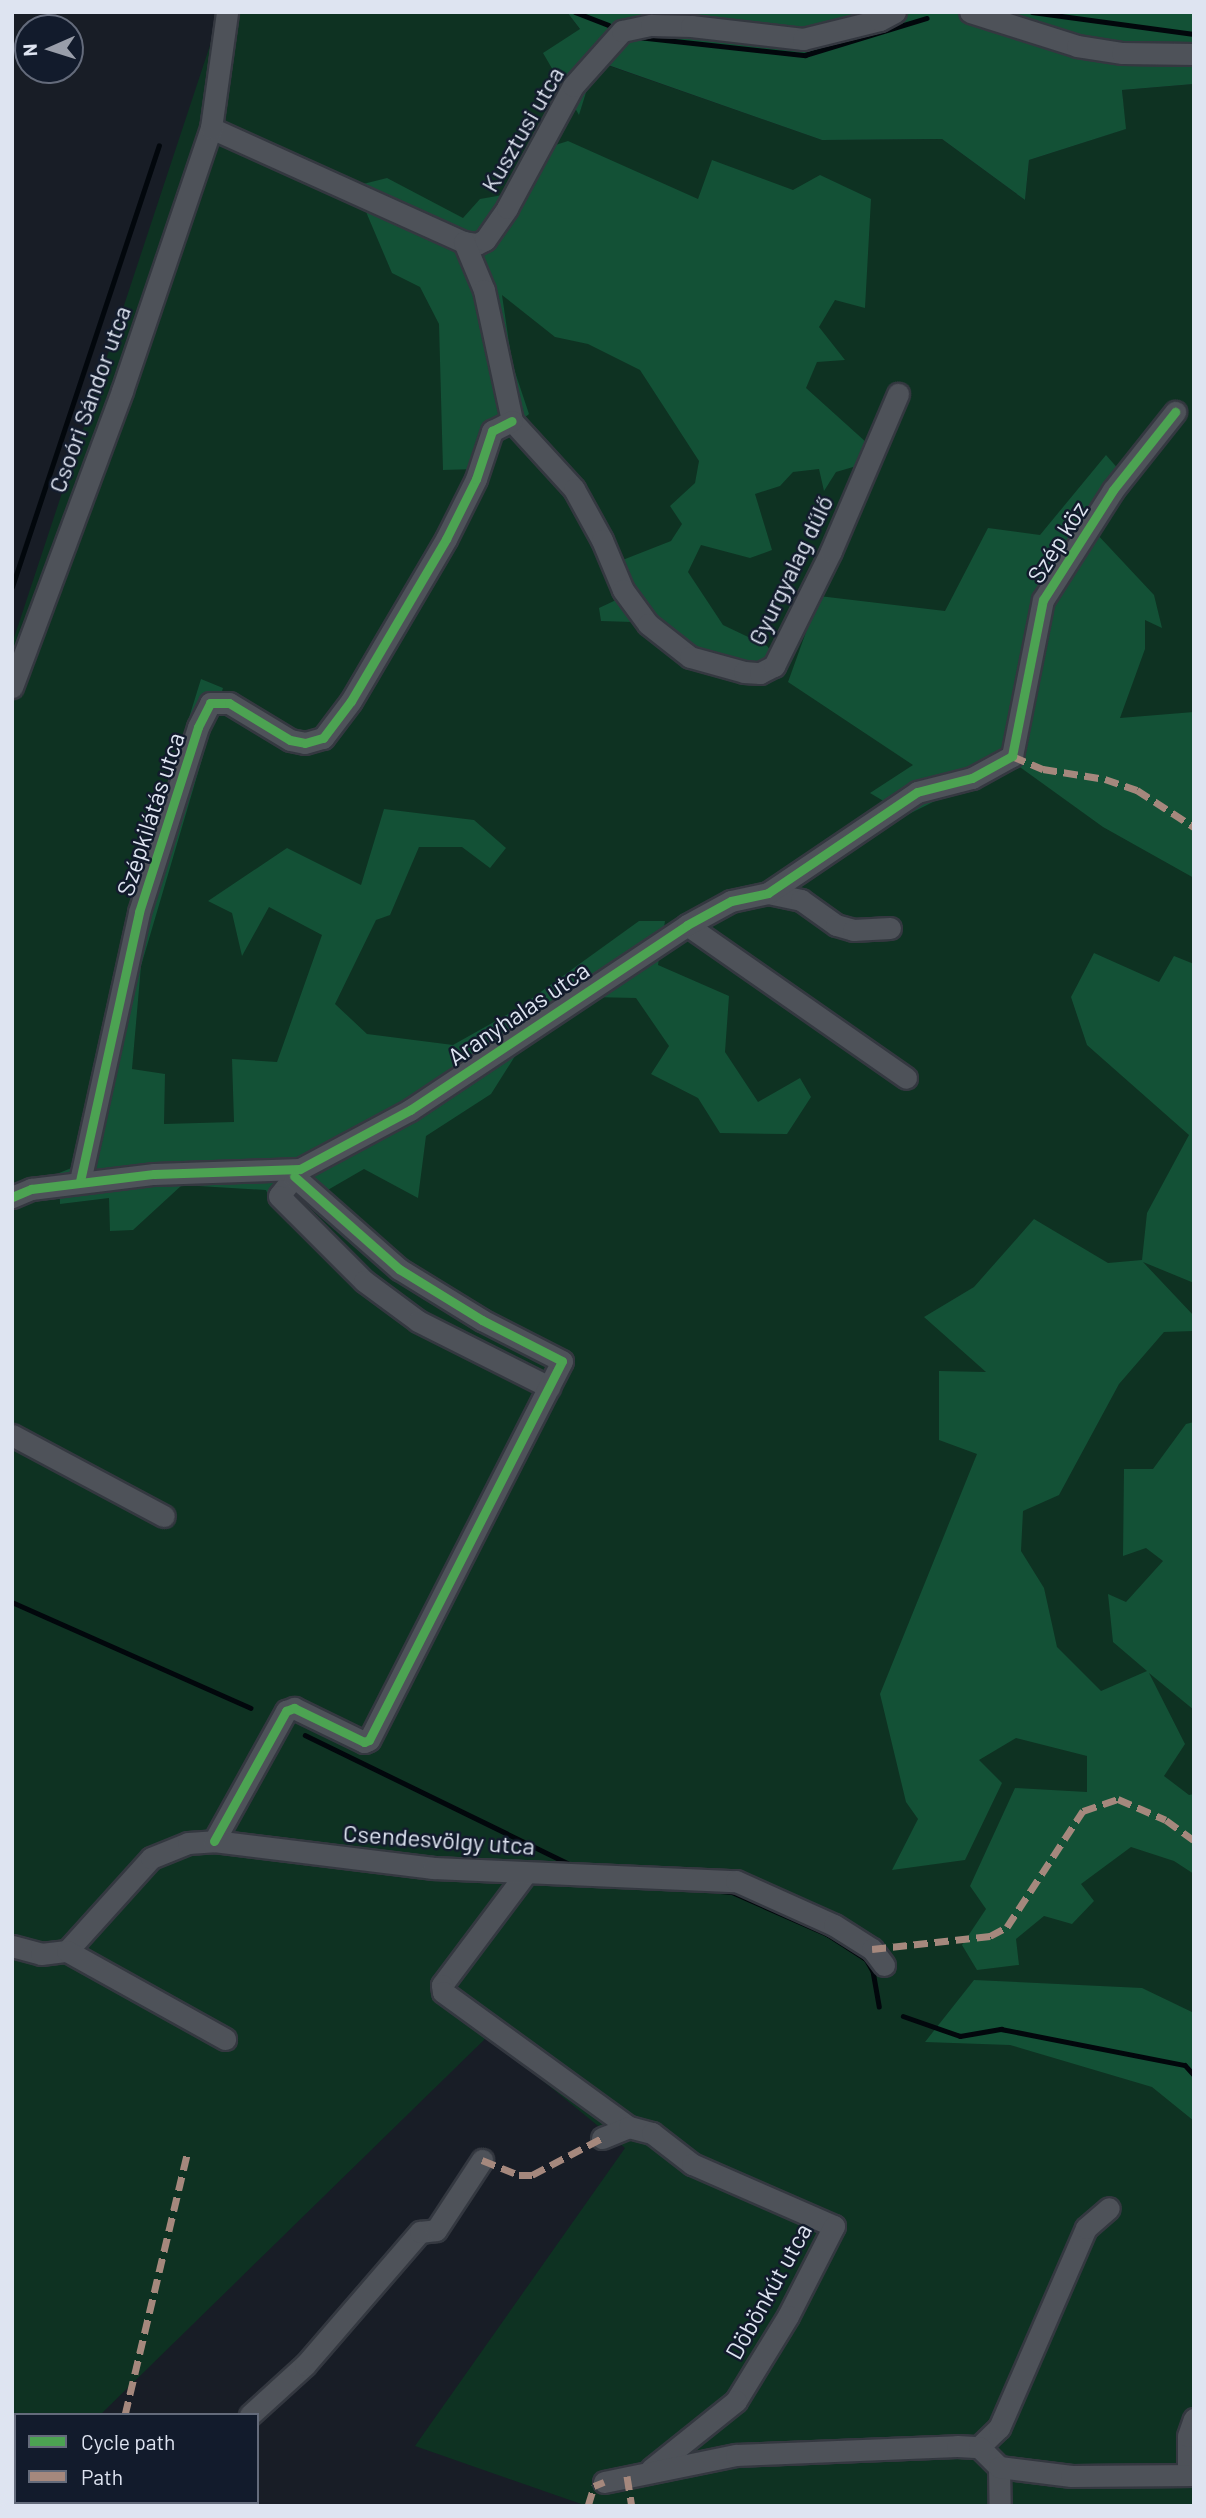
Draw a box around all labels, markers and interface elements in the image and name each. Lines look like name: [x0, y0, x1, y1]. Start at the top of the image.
north arrow: [14, 14, 84, 84]
text: N: [18, 43, 41, 57]
street label: Kusztusi utca: [475, 61, 569, 197]
street label: Csoóri Sándor utca: [42, 302, 136, 496]
street label: Gyurgyalag dűlő: [741, 491, 839, 649]
street label: Szép köz: [1021, 496, 1093, 588]
street label: Szépkilátás utca: [110, 729, 190, 899]
street label: Aranyhalas utca: [442, 955, 594, 1071]
street label: Csendesvölgy utca: [342, 1818, 536, 1860]
street label: Döbönkút utca: [719, 2218, 817, 2364]
legend: [14, 2413, 259, 2504]
text: Cycle path: [81, 2429, 175, 2454]
text: Path: [81, 2464, 123, 2489]

